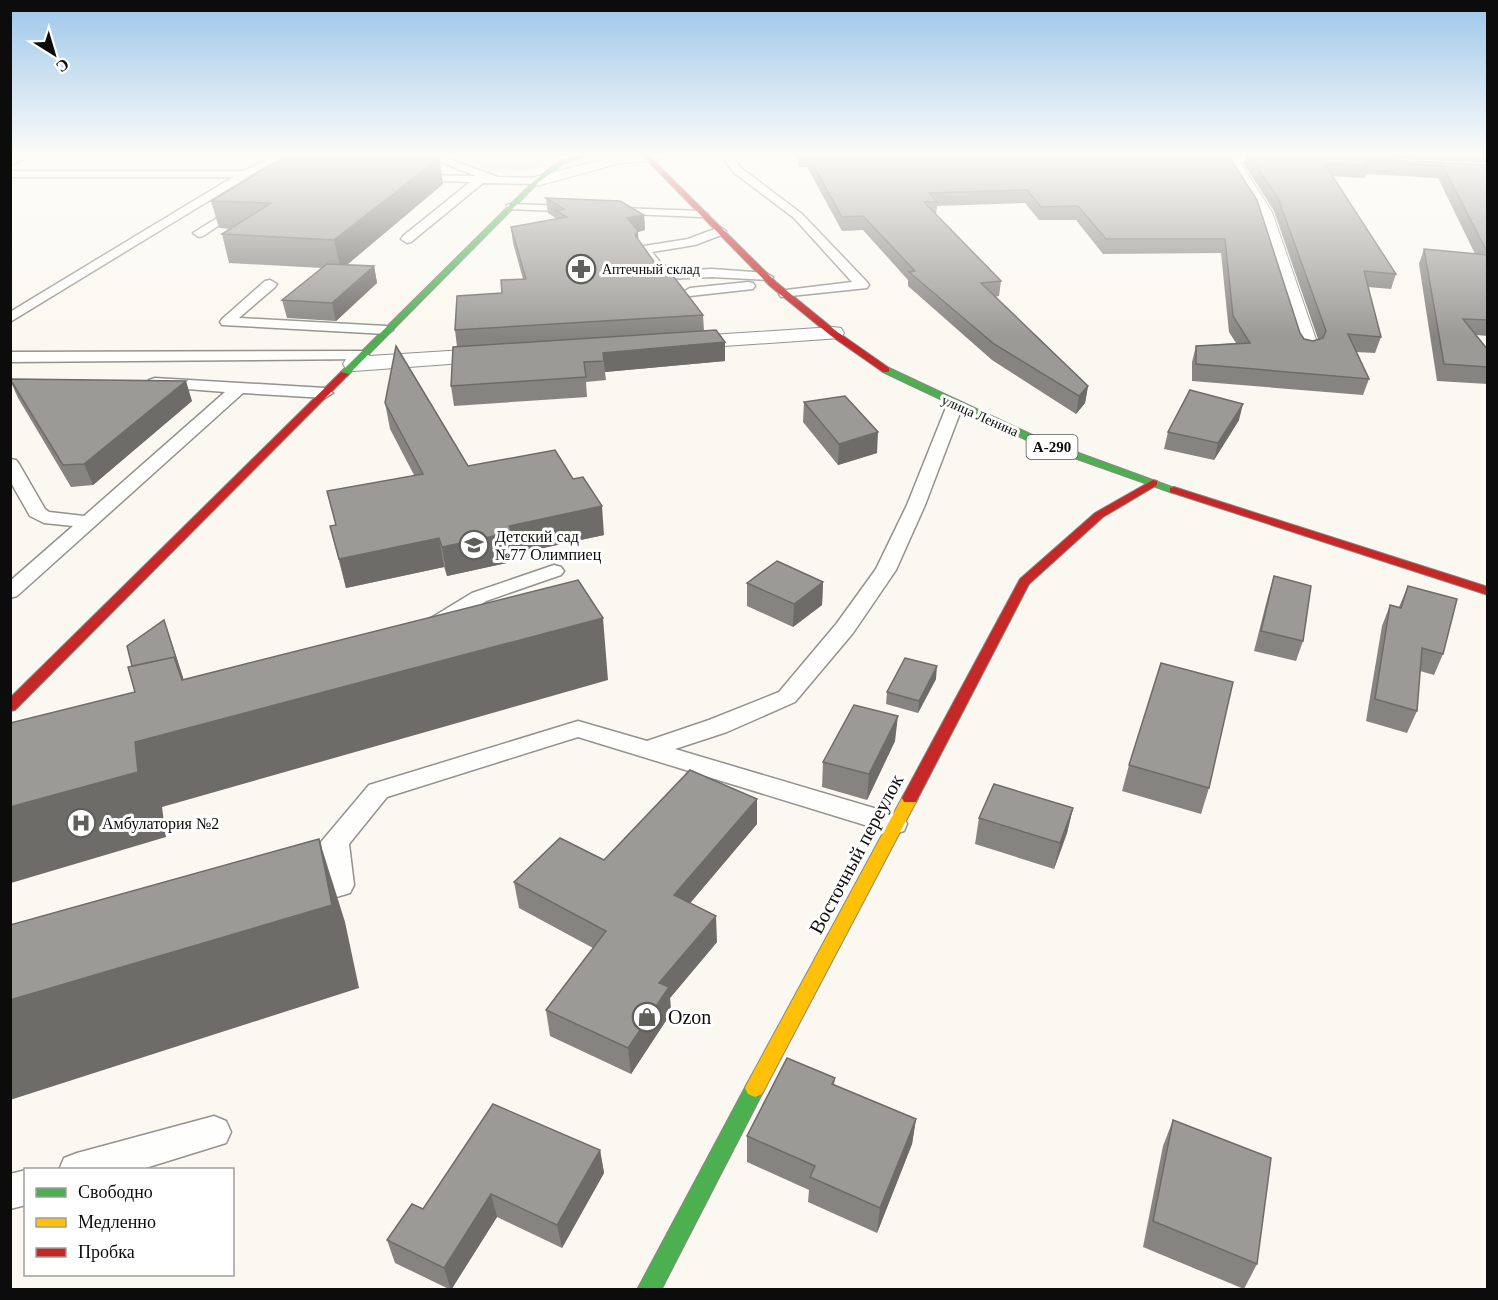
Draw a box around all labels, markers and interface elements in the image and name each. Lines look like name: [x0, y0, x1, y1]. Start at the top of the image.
north arrow: [24, 24, 84, 84]
text: С: [53, 55, 72, 76]
pharmacy icon: Аптечный склад: [565, 253, 597, 285]
place label: Аптечный склад: [602, 262, 700, 277]
street label: улица Ленина: [939, 392, 1021, 440]
road number: А-290: [1026, 435, 1078, 459]
place label: Детский сад №77 Олимпиец: [495, 528, 602, 564]
school or university icon: Детский сад №77 Олимпиец: [458, 529, 490, 561]
street label: Восточный переулок: [805, 770, 908, 938]
hospital icon: Амбулатория №2: [65, 807, 97, 839]
place label: Амбулатория №2: [102, 815, 219, 833]
shop icon: Ozon: [631, 1001, 663, 1033]
place label: Ozon: [668, 1006, 711, 1028]
legend: [24, 1168, 234, 1276]
text: Свободно: [78, 1182, 153, 1202]
text: Медленно: [78, 1212, 156, 1232]
text: Пробка: [78, 1242, 135, 1262]

